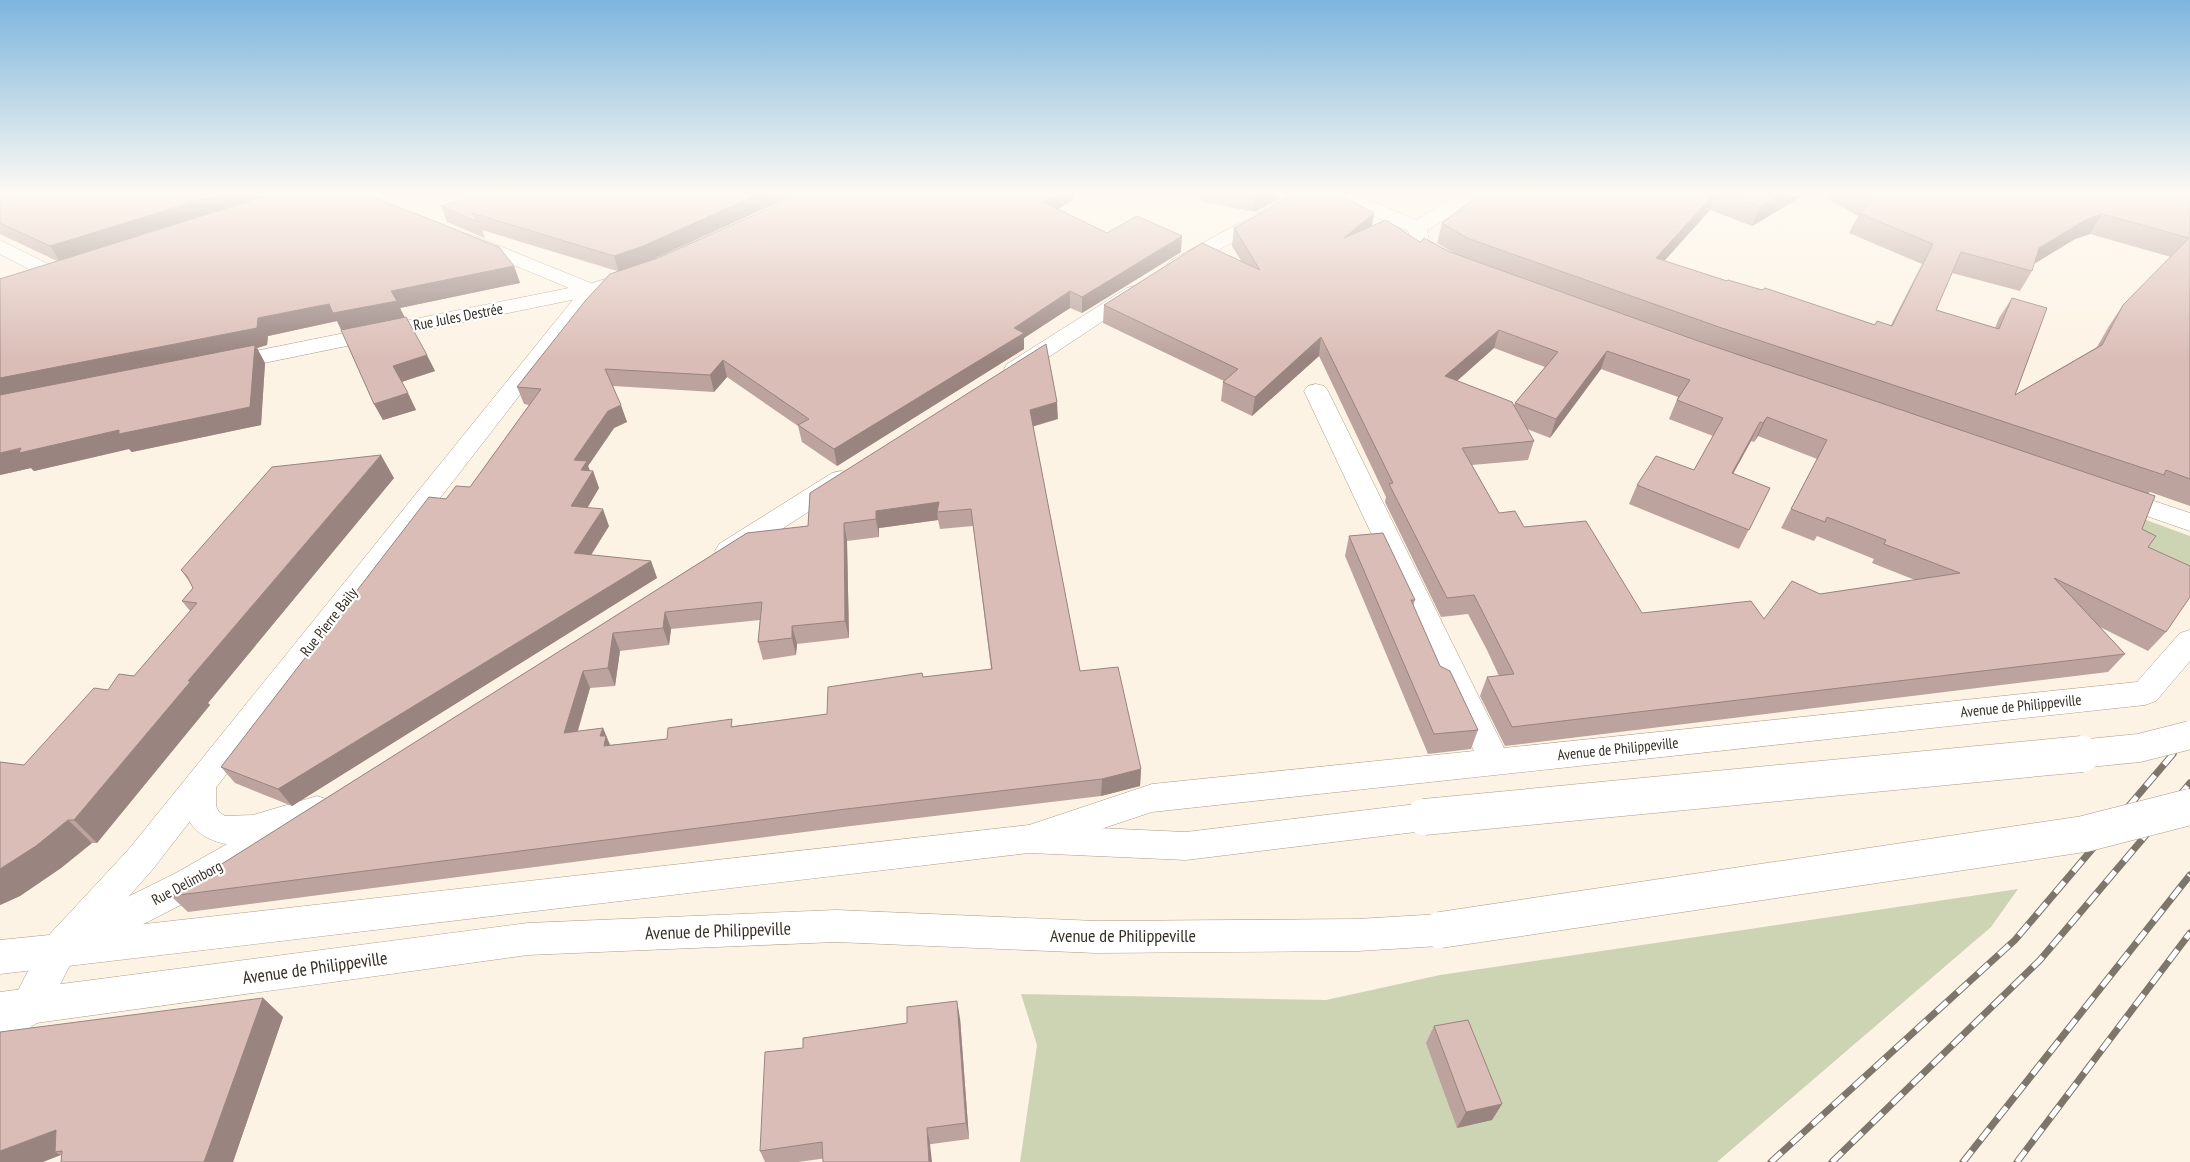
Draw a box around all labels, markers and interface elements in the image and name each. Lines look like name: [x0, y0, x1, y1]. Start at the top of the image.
street label: Rue Jules Destrée: [412, 299, 504, 334]
street label: Rue Pierre Baily: [296, 583, 362, 660]
street label: Avenue de Philippeville: [1959, 690, 2082, 721]
street label: Avenue de Philippeville: [1556, 733, 1679, 764]
street label: Rue Delimborg: [148, 856, 225, 909]
street label: Avenue de Philippeville: [645, 916, 791, 945]
street label: Avenue de Philippeville: [1050, 924, 1196, 947]
street label: Avenue de Philippeville: [241, 946, 389, 989]

